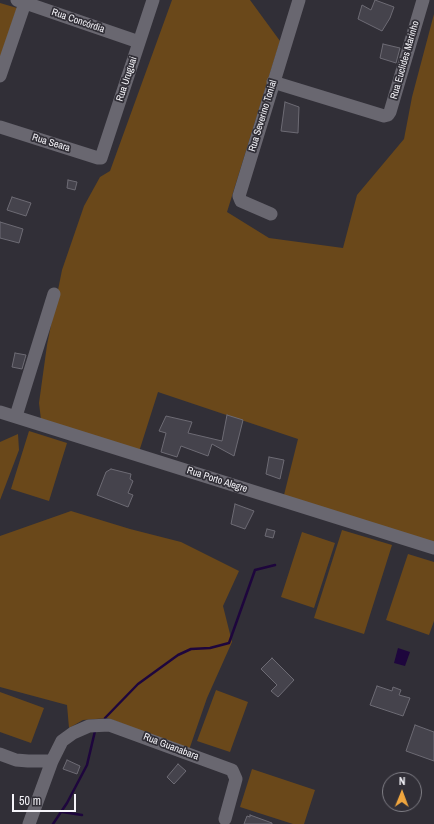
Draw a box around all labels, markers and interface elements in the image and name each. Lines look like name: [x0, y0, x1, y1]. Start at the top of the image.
street label: Rua Concórdia: [50, 6, 106, 36]
street label: Rua Euclides Marinho: [388, 19, 422, 101]
street label: Rua Uruguai: [114, 55, 140, 103]
street label: Rua Severino Tonial: [246, 79, 280, 153]
street label: Rua Seara: [31, 132, 71, 154]
street label: Rua Porto Alegre: [185, 465, 249, 495]
street label: Rua Guanabara: [142, 731, 200, 763]
north arrow: [382, 772, 422, 812]
text: N: [399, 774, 406, 788]
scale bar: [14, 786, 78, 812]
text: 50 m: [19, 793, 41, 809]

